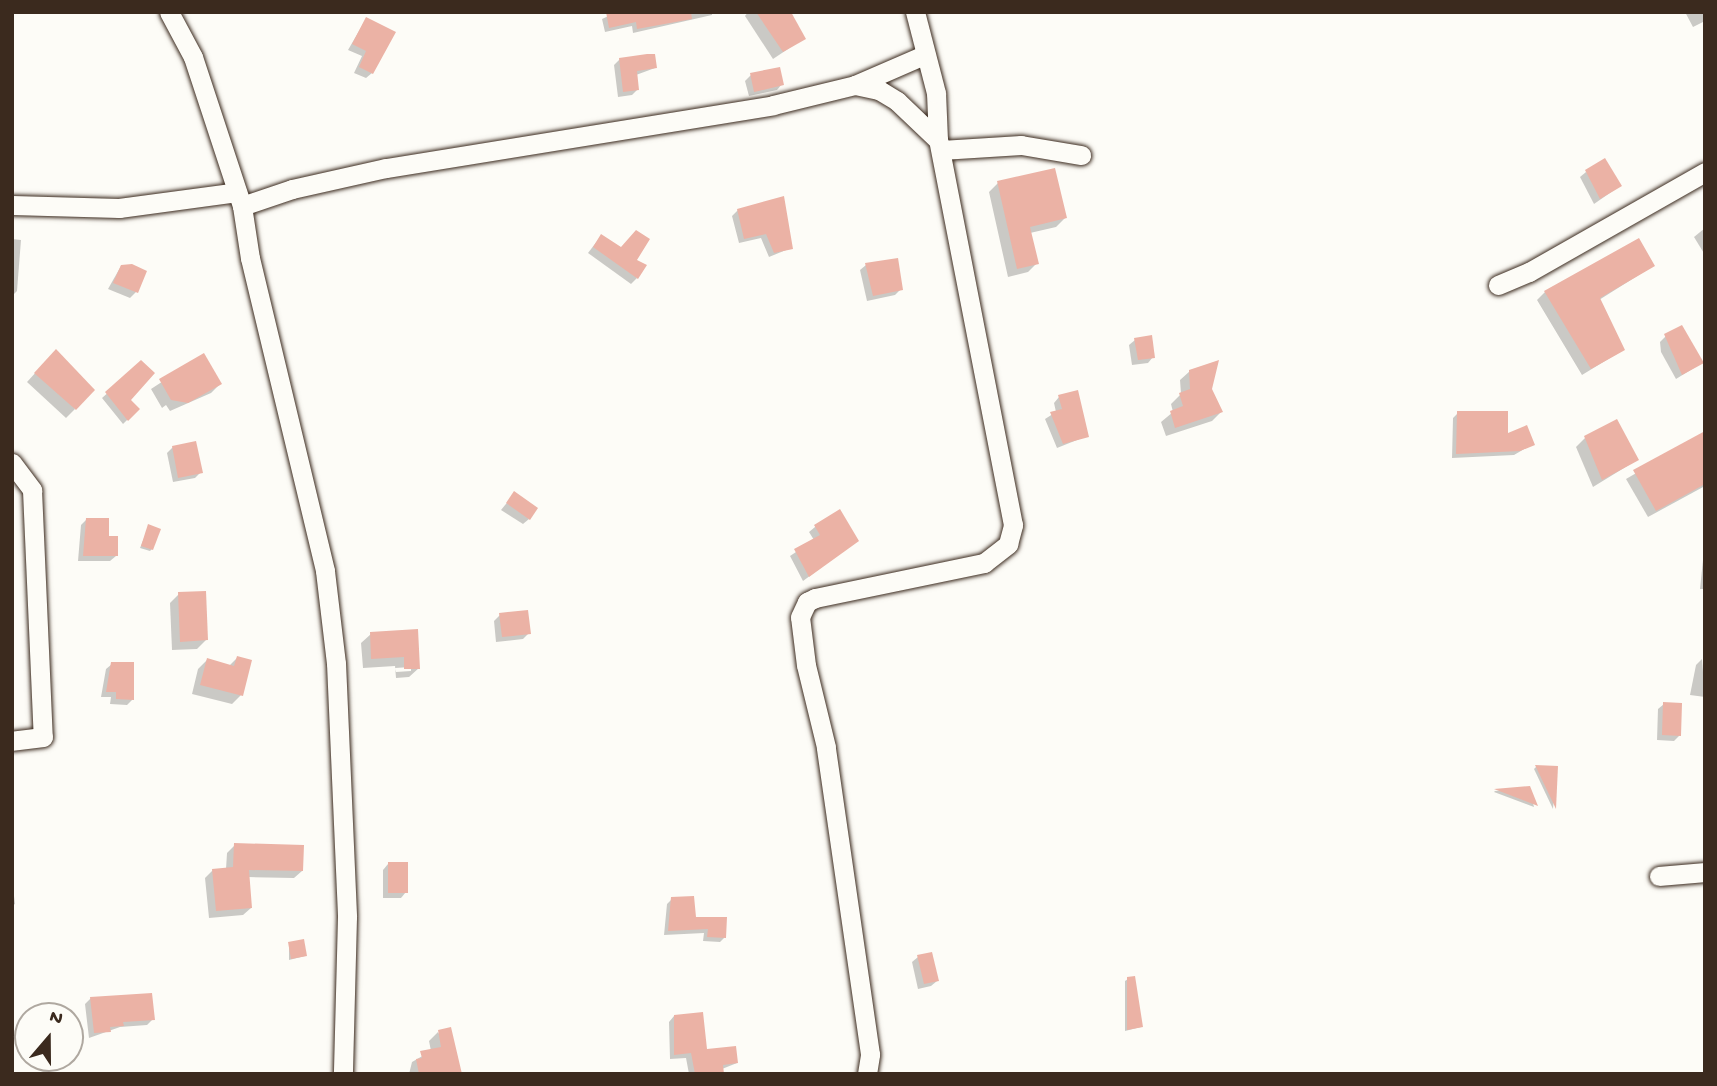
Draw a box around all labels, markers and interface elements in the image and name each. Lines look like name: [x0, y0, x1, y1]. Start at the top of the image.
north arrow: [14, 1002, 84, 1072]
text: N: [46, 1006, 65, 1032]

